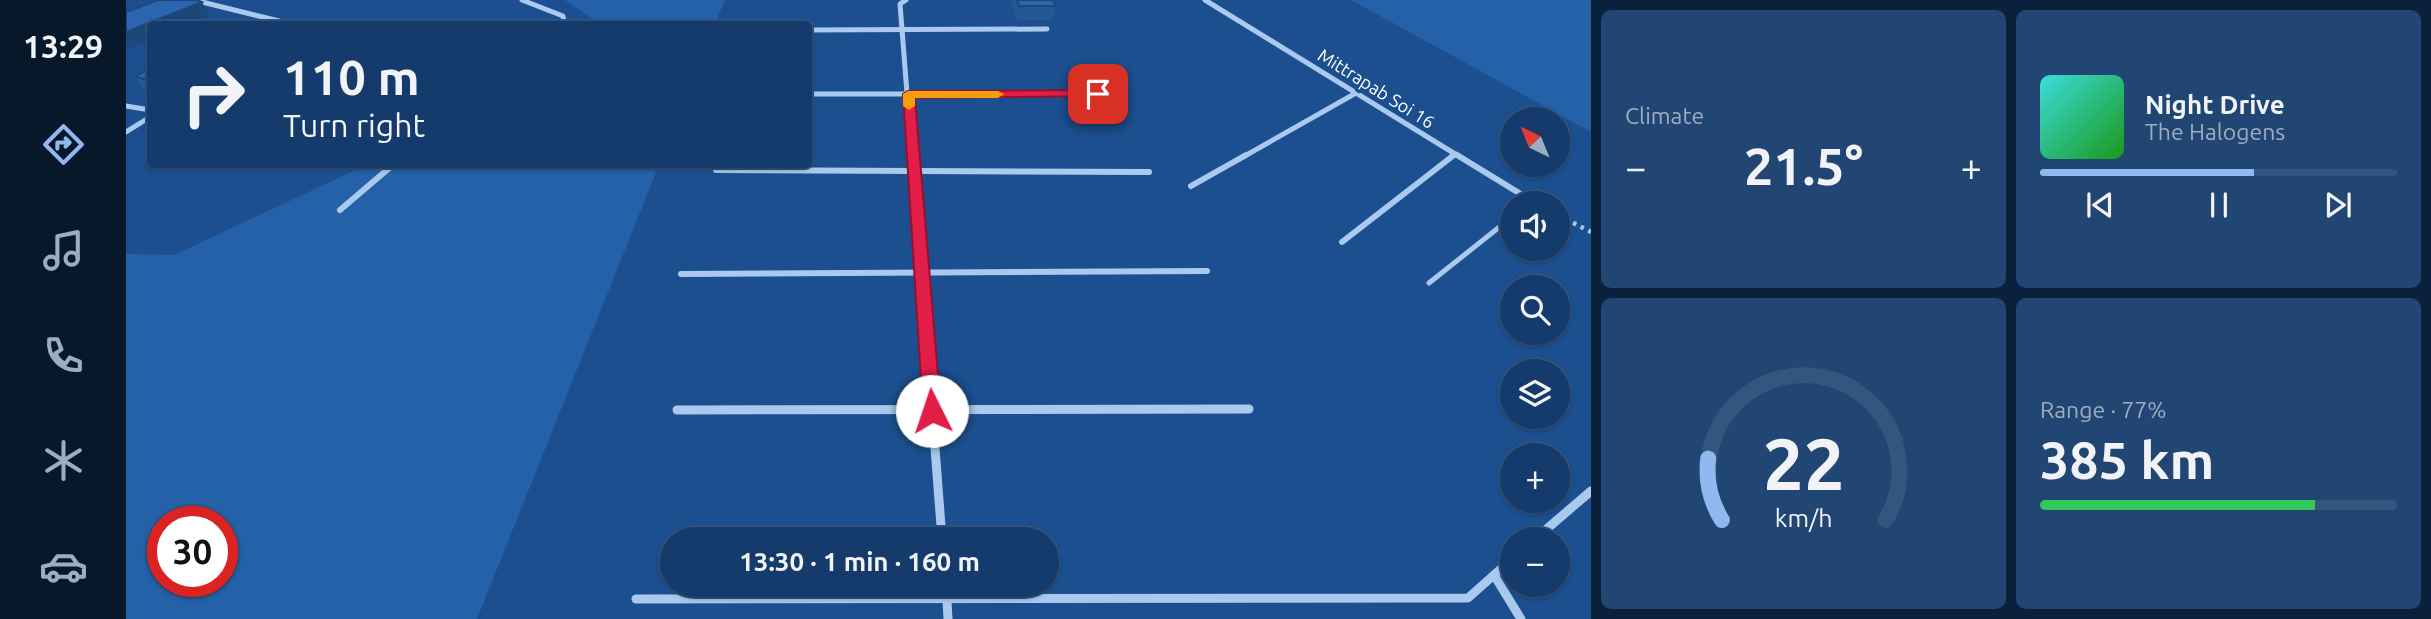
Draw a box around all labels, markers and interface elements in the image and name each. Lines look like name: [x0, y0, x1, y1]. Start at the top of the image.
text: 13:29: [23, 28, 103, 64]
street label: Mittrapab Soi 16: [1315, 44, 1438, 132]
icon: right: [168, 49, 259, 140]
text: 110 m: [283, 49, 420, 104]
pin: [1068, 64, 1128, 124]
icon: arrive: [1079, 75, 1117, 113]
text: Night Drive: [2145, 90, 2285, 119]
text: Climate: [1625, 103, 1704, 128]
text: Turn right: [283, 107, 425, 143]
north arrow: [1500, 107, 1570, 177]
map controls: [1500, 107, 1570, 597]
text: The Halogens: [2145, 119, 2285, 144]
icon: directions: [39, 120, 88, 169]
text: 21.5°: [1744, 137, 1863, 195]
text: −: [1625, 146, 1646, 188]
text: +: [1961, 146, 1982, 188]
icon: previous: [2081, 186, 2119, 224]
icon: pause: [2200, 186, 2238, 224]
icon: next: [2319, 186, 2357, 224]
button: sound: [1500, 191, 1570, 261]
icon: music: [39, 226, 88, 275]
button: search: [1500, 275, 1570, 345]
icon: phone: [39, 331, 88, 380]
button: layers: [1500, 359, 1570, 429]
position arrow: [895, 374, 969, 448]
text: Range · 77%: [2040, 397, 2167, 422]
text: 22: [1762, 422, 1845, 504]
text: 385 km: [2040, 431, 2214, 489]
icon: climate: [39, 436, 88, 485]
button: +: [1500, 443, 1570, 513]
text: km/h: [1775, 503, 1832, 531]
speed limit sign: 30: [147, 506, 238, 597]
button: −: [1500, 527, 1570, 597]
icon: car: [39, 542, 88, 591]
text: 13:30 · 1 min · 160 m: [739, 547, 980, 576]

